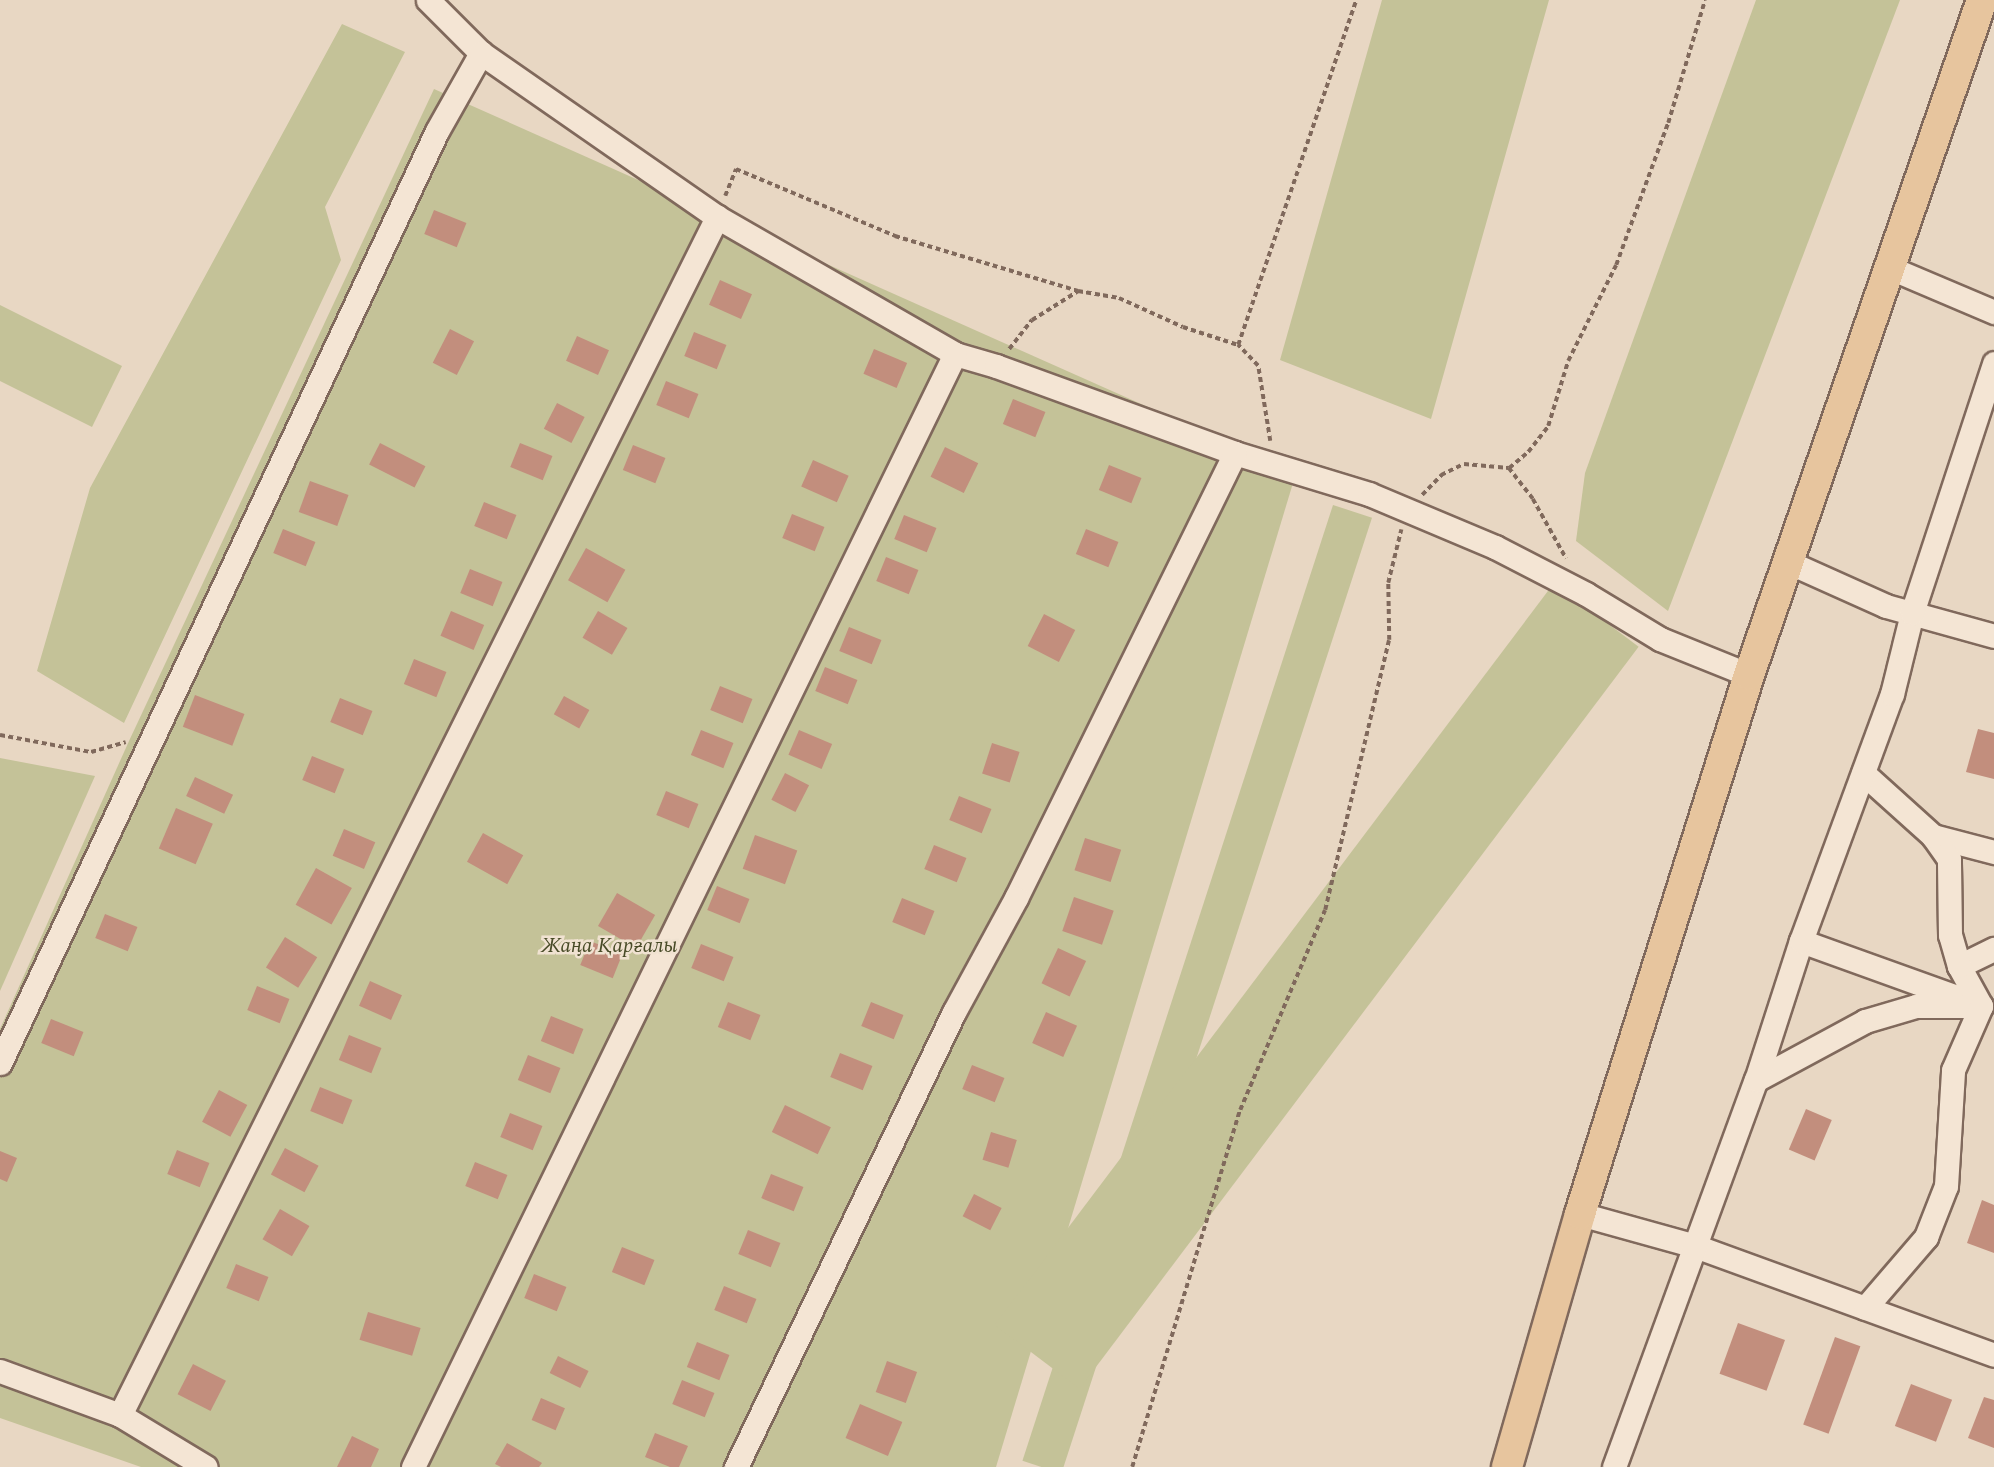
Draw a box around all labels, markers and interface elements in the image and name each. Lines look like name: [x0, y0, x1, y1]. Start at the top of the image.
park label: Жаңа Қарғалы: [541, 933, 677, 959]

